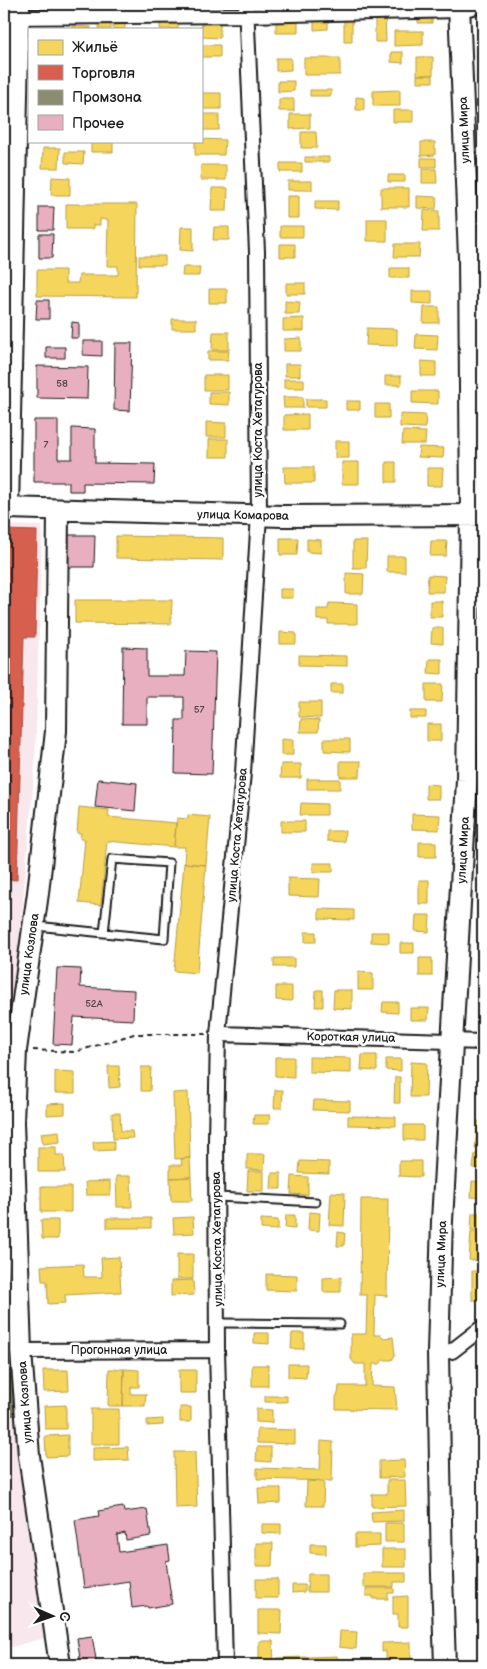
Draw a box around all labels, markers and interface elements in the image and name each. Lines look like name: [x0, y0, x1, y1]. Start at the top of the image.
legend: [28, 28, 202, 142]
text: Жильё: [72, 38, 118, 57]
text: Торговля: [72, 64, 135, 83]
text: Промзона: [72, 88, 142, 107]
street label: улица Мира: [456, 96, 473, 164]
text: Прочее: [72, 114, 124, 133]
street label: улица Коста Хетагурова: [251, 362, 266, 498]
house number: 58: [56, 378, 68, 390]
house number: 7: [44, 439, 49, 451]
street label: улица Комарова: [197, 507, 289, 524]
house number: 57: [194, 704, 204, 716]
street label: улица Коста Хетагурова: [224, 767, 251, 903]
street label: улица Мира: [454, 816, 473, 884]
street label: улица Козлова: [16, 912, 43, 996]
house number: 52А: [85, 998, 104, 1010]
street label: Короткая улица: [306, 1029, 395, 1046]
street label: улица Коста Хетагурова: [209, 1171, 226, 1307]
street label: улица Мира: [433, 1220, 450, 1288]
street label: Прогонная улица: [71, 1343, 167, 1358]
street label: улица Козлова: [15, 1360, 36, 1444]
north arrow: [28, 1592, 78, 1642]
text: С: [56, 1611, 73, 1622]

